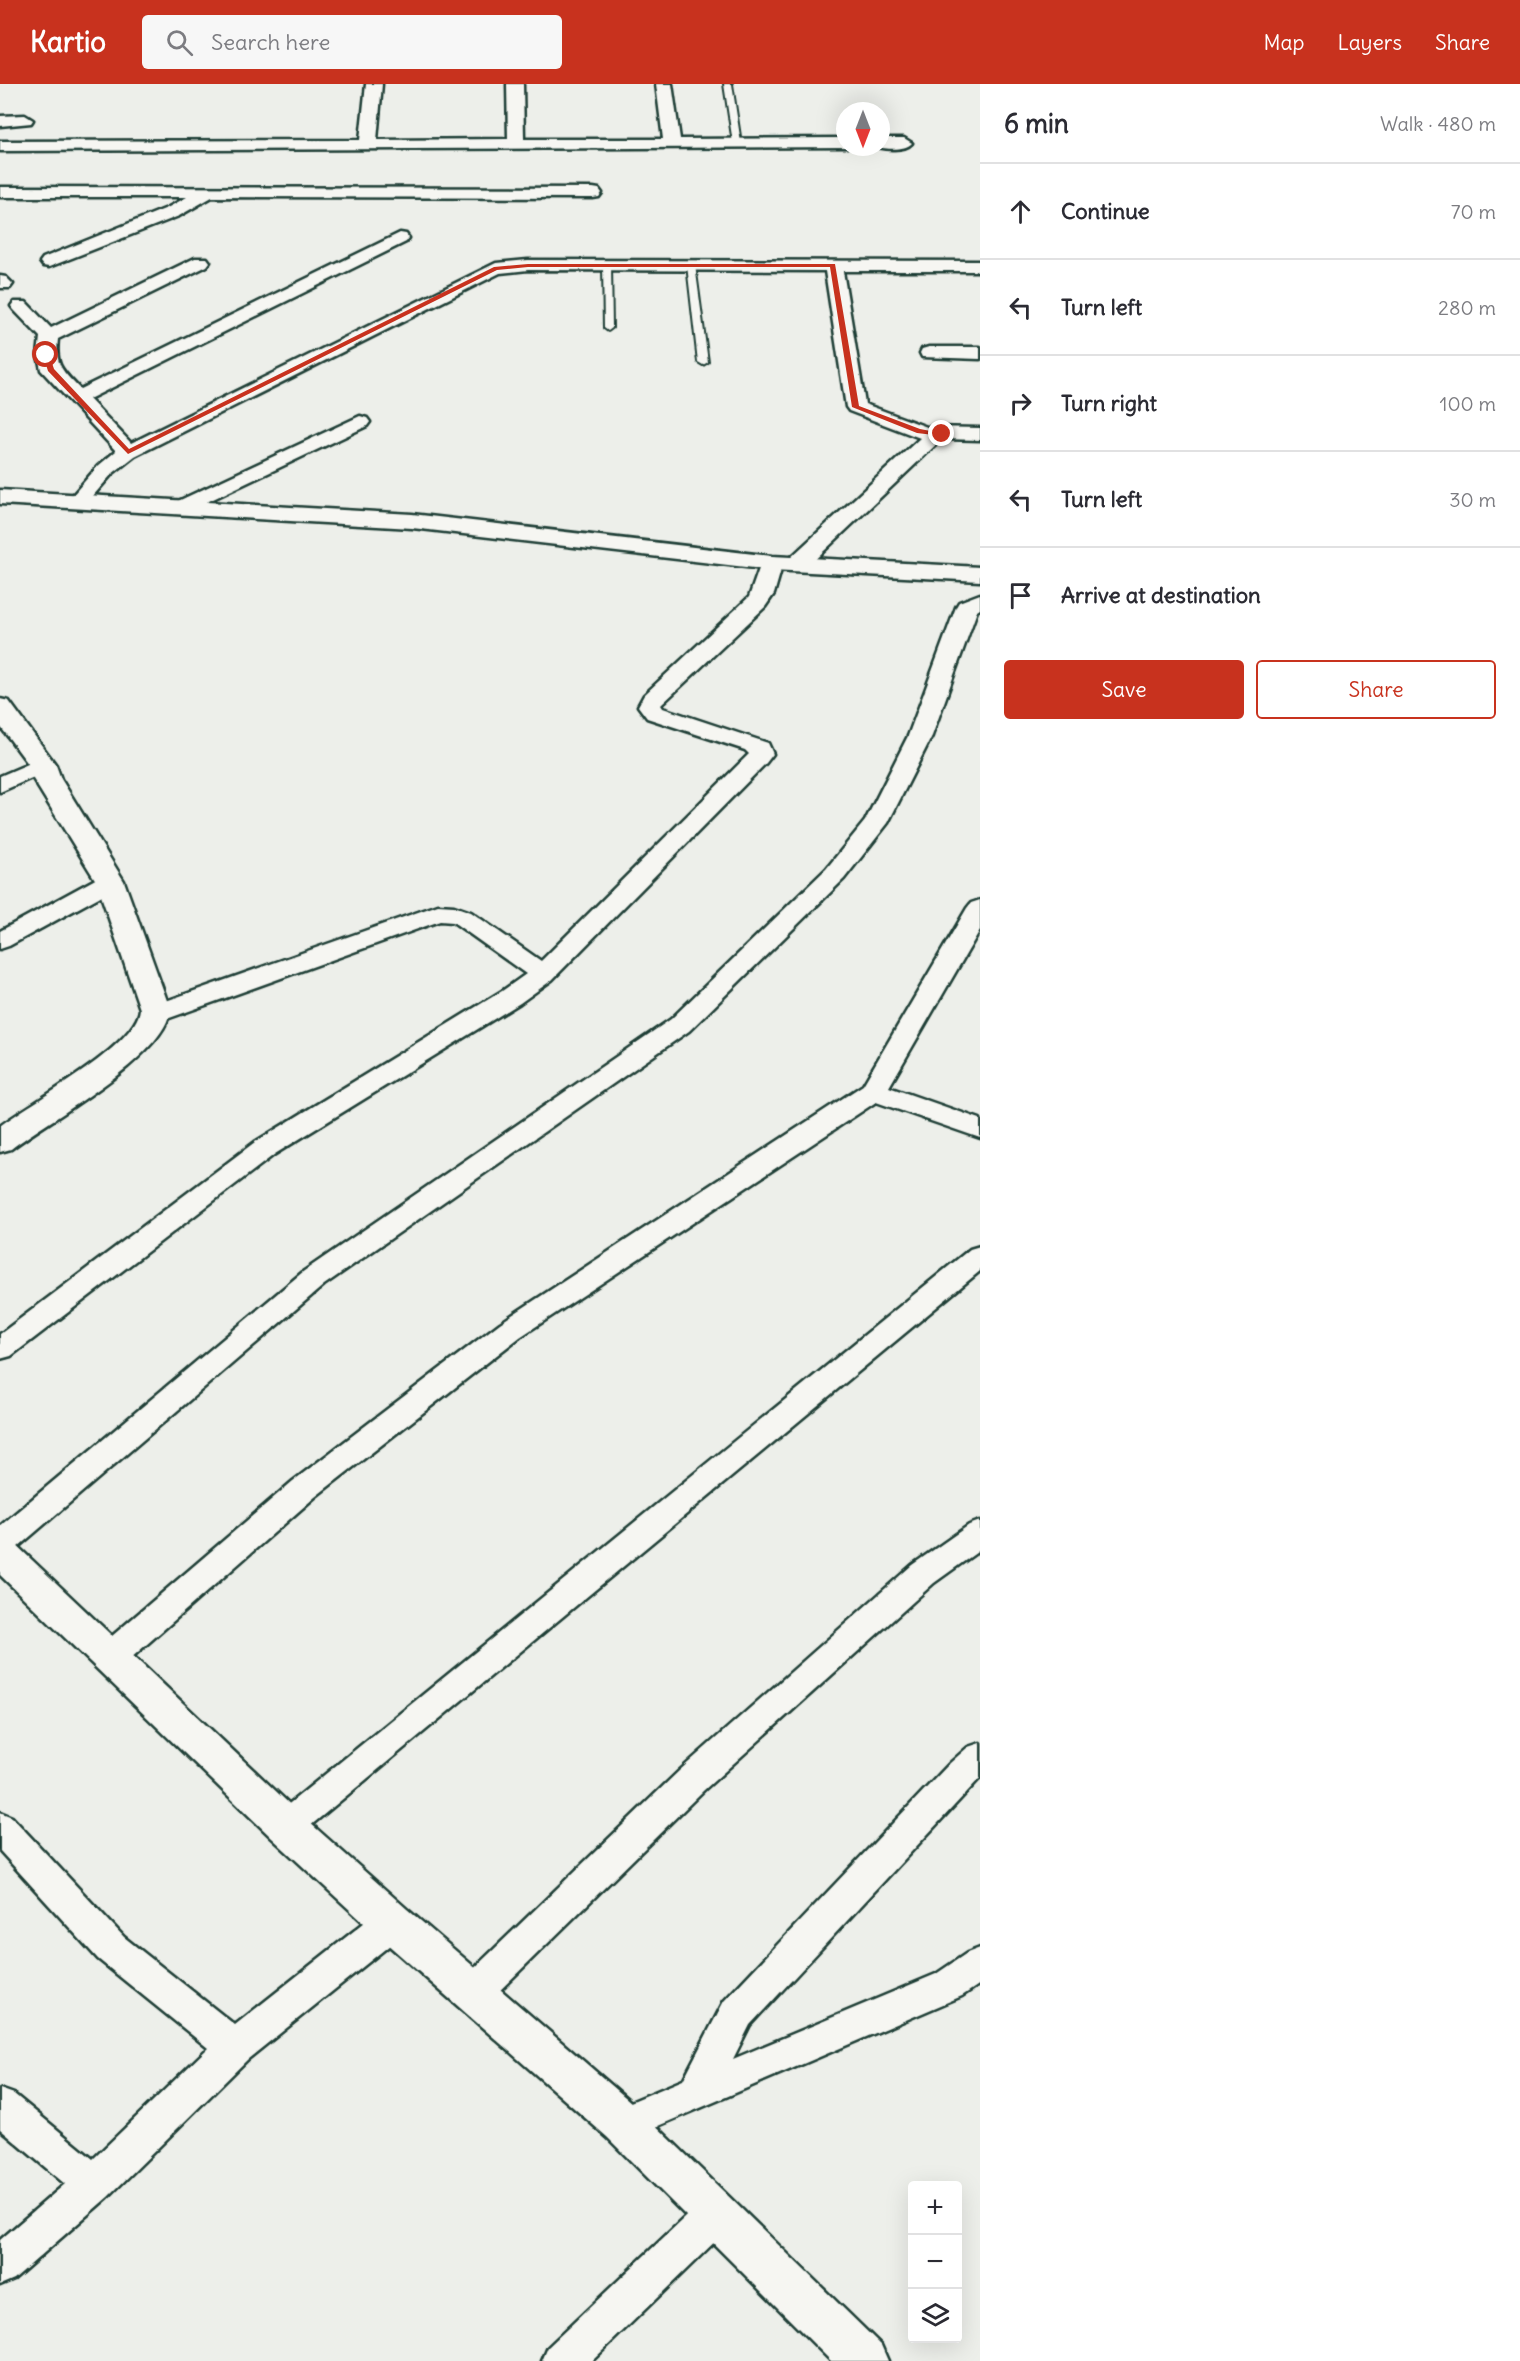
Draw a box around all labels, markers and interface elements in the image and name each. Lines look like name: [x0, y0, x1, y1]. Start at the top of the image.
search box: [142, 15, 562, 69]
text: Kartio: [30, 24, 106, 60]
icon: search: [163, 26, 196, 59]
text: Search here: [211, 28, 330, 56]
text: Map: [1264, 29, 1304, 56]
text: Layers: [1337, 29, 1402, 56]
text: Share: [1435, 29, 1490, 56]
north arrow: [836, 102, 890, 156]
text: 6 min: [1004, 107, 1069, 140]
text: Walk · 480 m: [1380, 111, 1496, 136]
icon: ahead: [1004, 195, 1037, 228]
text: Continue: [1061, 197, 1150, 225]
text: 70 m: [1451, 199, 1496, 224]
icon: left: [1004, 291, 1037, 324]
text: Turn left: [1061, 293, 1142, 321]
text: 280 m: [1438, 295, 1496, 320]
route start: [32, 341, 58, 367]
icon: right: [1004, 387, 1037, 420]
text: Turn right: [1061, 389, 1157, 417]
text: 100 m: [1439, 391, 1496, 416]
route end: [928, 420, 954, 446]
icon: left: [1004, 483, 1037, 516]
text: Turn left: [1061, 485, 1142, 513]
text: 30 m: [1449, 487, 1496, 512]
icon: arrive: [1004, 579, 1037, 612]
text: Arrive at destination: [1061, 581, 1261, 609]
button: Save: [1004, 660, 1244, 719]
button: Share: [1256, 660, 1496, 719]
map controls: [908, 2181, 962, 2343]
button: +: [908, 2181, 962, 2235]
button: −: [908, 2235, 962, 2289]
button: layers: [908, 2289, 962, 2343]

